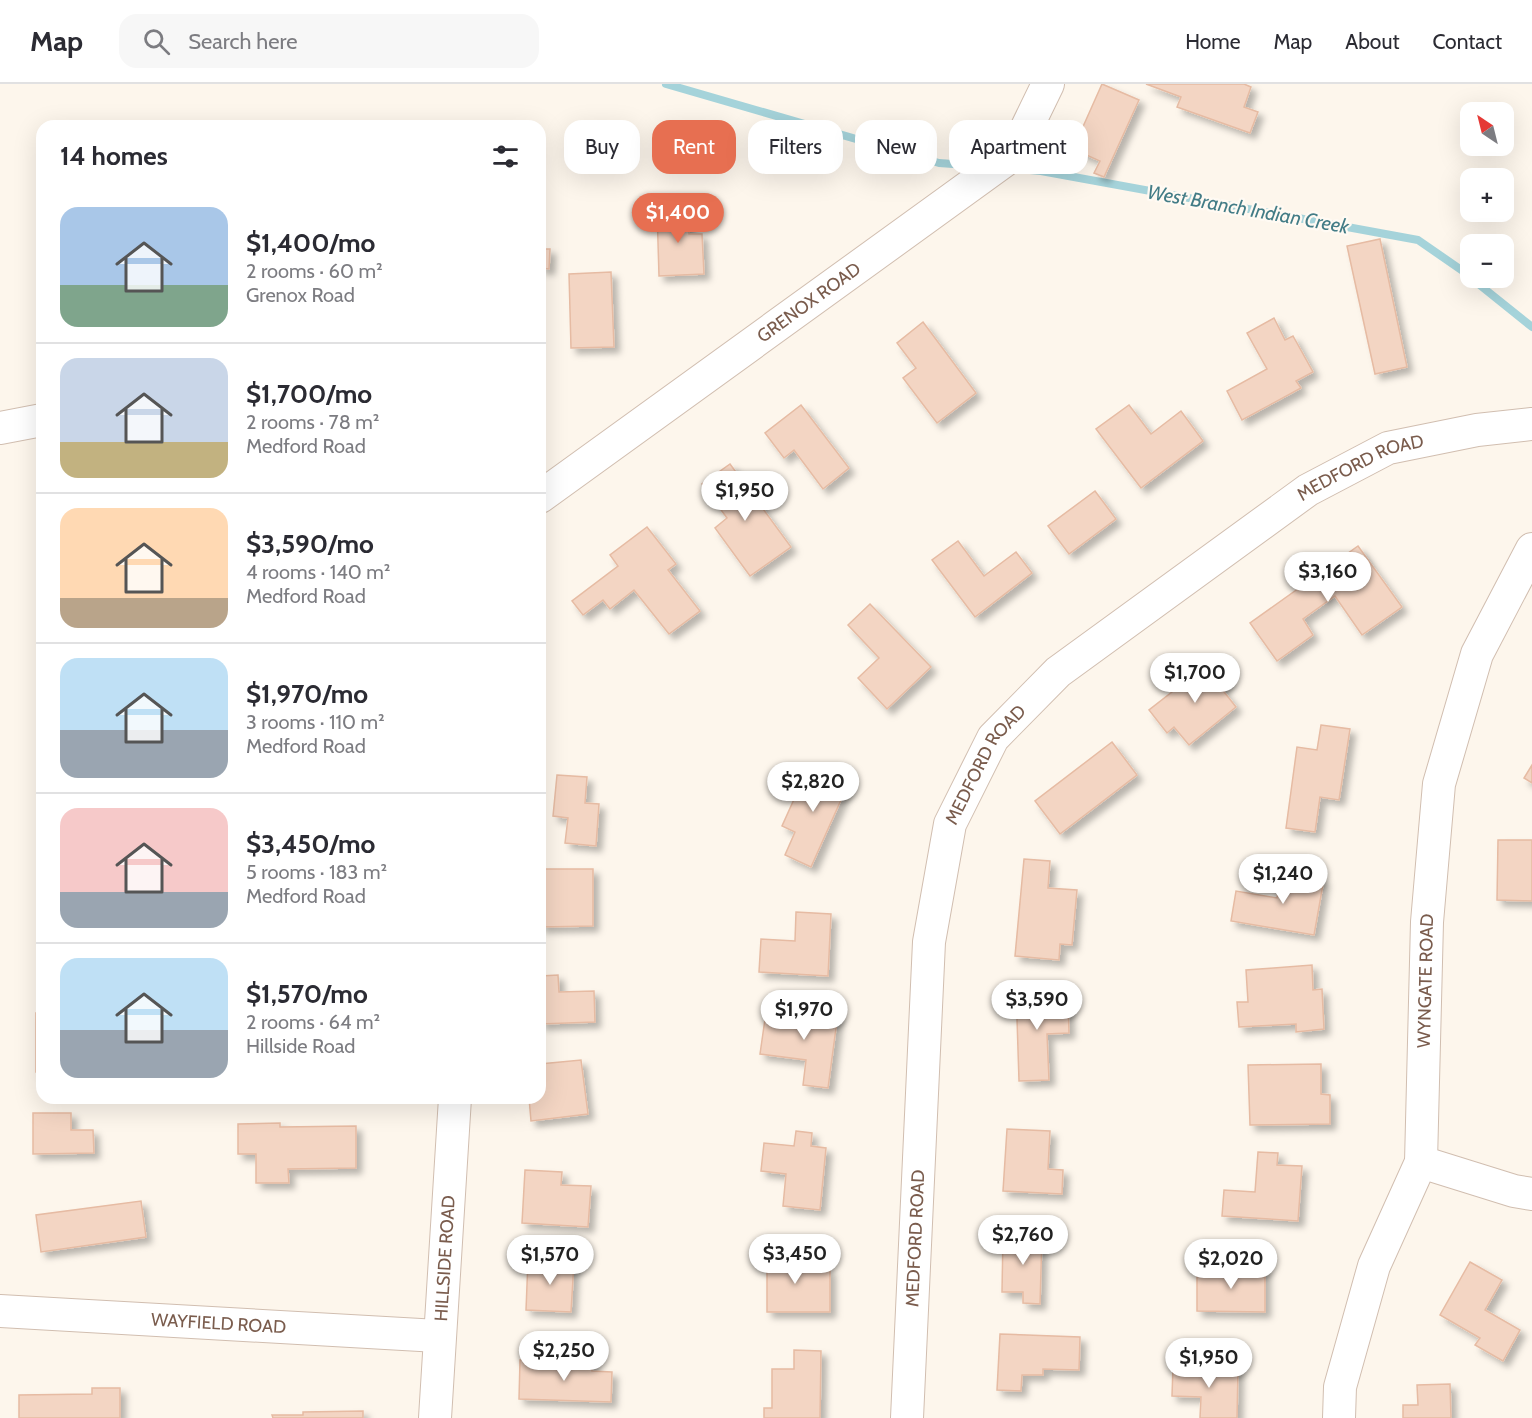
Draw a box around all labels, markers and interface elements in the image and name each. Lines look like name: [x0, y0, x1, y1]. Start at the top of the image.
search box: [119, 14, 539, 68]
text: Map: [30, 24, 83, 58]
icon: search: [140, 25, 173, 58]
text: Search here: [188, 28, 297, 55]
text: Home: [1185, 29, 1241, 54]
text: Map: [1274, 29, 1312, 54]
text: About: [1345, 29, 1399, 54]
text: Contact: [1432, 29, 1502, 54]
north arrow: [1460, 102, 1514, 156]
map controls: [1460, 102, 1514, 288]
chip: Buy: [564, 120, 640, 174]
chip: Rent: [652, 120, 736, 174]
chip: Filters: [748, 120, 843, 174]
chip: New: [855, 120, 937, 174]
chip: Apartment: [949, 120, 1088, 174]
text: 14 homes: [60, 140, 168, 172]
icon: filters: [489, 140, 522, 173]
button: +: [1460, 168, 1514, 222]
water label: West Branch Indian Creek: [1145, 179, 1352, 239]
pin: $1,400: [629, 193, 727, 244]
text: $1,400: [646, 200, 710, 224]
text: $1,400/mo: [246, 227, 375, 259]
icon: home: [108, 231, 180, 303]
button: −: [1460, 234, 1514, 288]
street label: GRENOX ROAD: [753, 258, 865, 347]
text: 2 rooms · 60 m²: [246, 259, 383, 283]
text: Grenox Road: [246, 283, 355, 307]
text: $1,700/mo: [246, 378, 372, 410]
icon: home: [108, 382, 180, 454]
text: 2 rooms · 78 m²: [246, 410, 379, 434]
street label: MEDFORD ROAD: [1293, 430, 1425, 505]
text: Medford Road: [246, 434, 366, 458]
pin: $1,950: [696, 471, 794, 522]
text: $1,950: [715, 478, 775, 502]
text: $3,590/mo: [246, 528, 374, 560]
icon: home: [108, 532, 180, 604]
pin: $3,160: [1279, 552, 1377, 603]
text: $3,160: [1298, 559, 1358, 583]
text: 4 rooms · 140 m²: [246, 560, 390, 584]
text: Medford Road: [246, 584, 366, 608]
pin: $1,700: [1146, 653, 1244, 704]
text: $1,700: [1164, 660, 1226, 684]
text: $1,970/mo: [246, 678, 368, 710]
icon: home: [108, 682, 180, 754]
street label: MEDFORD ROAD: [941, 700, 1030, 828]
text: 3 rooms · 110 m²: [246, 710, 385, 734]
text: Medford Road: [246, 734, 366, 758]
pin: $2,820: [764, 762, 862, 813]
text: $2,820: [781, 769, 845, 793]
text: $3,450/mo: [246, 828, 375, 860]
icon: home: [108, 832, 180, 904]
pin: $1,240: [1234, 854, 1332, 905]
text: 5 rooms · 183 m²: [246, 860, 387, 884]
text: $1,240: [1253, 861, 1313, 885]
text: Medford Road: [246, 884, 366, 908]
street label: WYNGATE ROAD: [1413, 913, 1439, 1048]
text: $1,570/mo: [246, 978, 368, 1010]
pin: $3,590: [988, 980, 1086, 1031]
icon: home: [108, 982, 180, 1054]
text: $3,590: [1005, 987, 1069, 1011]
pin: $1,970: [755, 990, 853, 1041]
text: $1,970: [775, 997, 833, 1021]
text: 2 rooms · 64 m²: [246, 1010, 380, 1034]
text: Hillside Road: [246, 1034, 355, 1058]
street label: MEDFORD ROAD: [901, 1169, 929, 1307]
street label: HILLSIDE ROAD: [430, 1195, 460, 1322]
pin: $2,760: [974, 1215, 1072, 1266]
text: $2,760: [992, 1222, 1054, 1246]
pin: $3,450: [746, 1234, 844, 1285]
pin: $1,570: [501, 1235, 599, 1286]
pin: $2,020: [1182, 1239, 1280, 1290]
text: $3,450: [763, 1241, 827, 1265]
text: $1,570: [521, 1242, 579, 1266]
text: $2,020: [1198, 1246, 1264, 1270]
street label: WAYFIELD ROAD: [150, 1309, 287, 1338]
pin: $2,250: [515, 1331, 613, 1382]
text: $2,250: [533, 1338, 595, 1362]
pin: $1,950: [1160, 1338, 1258, 1389]
text: $1,950: [1179, 1345, 1239, 1369]

